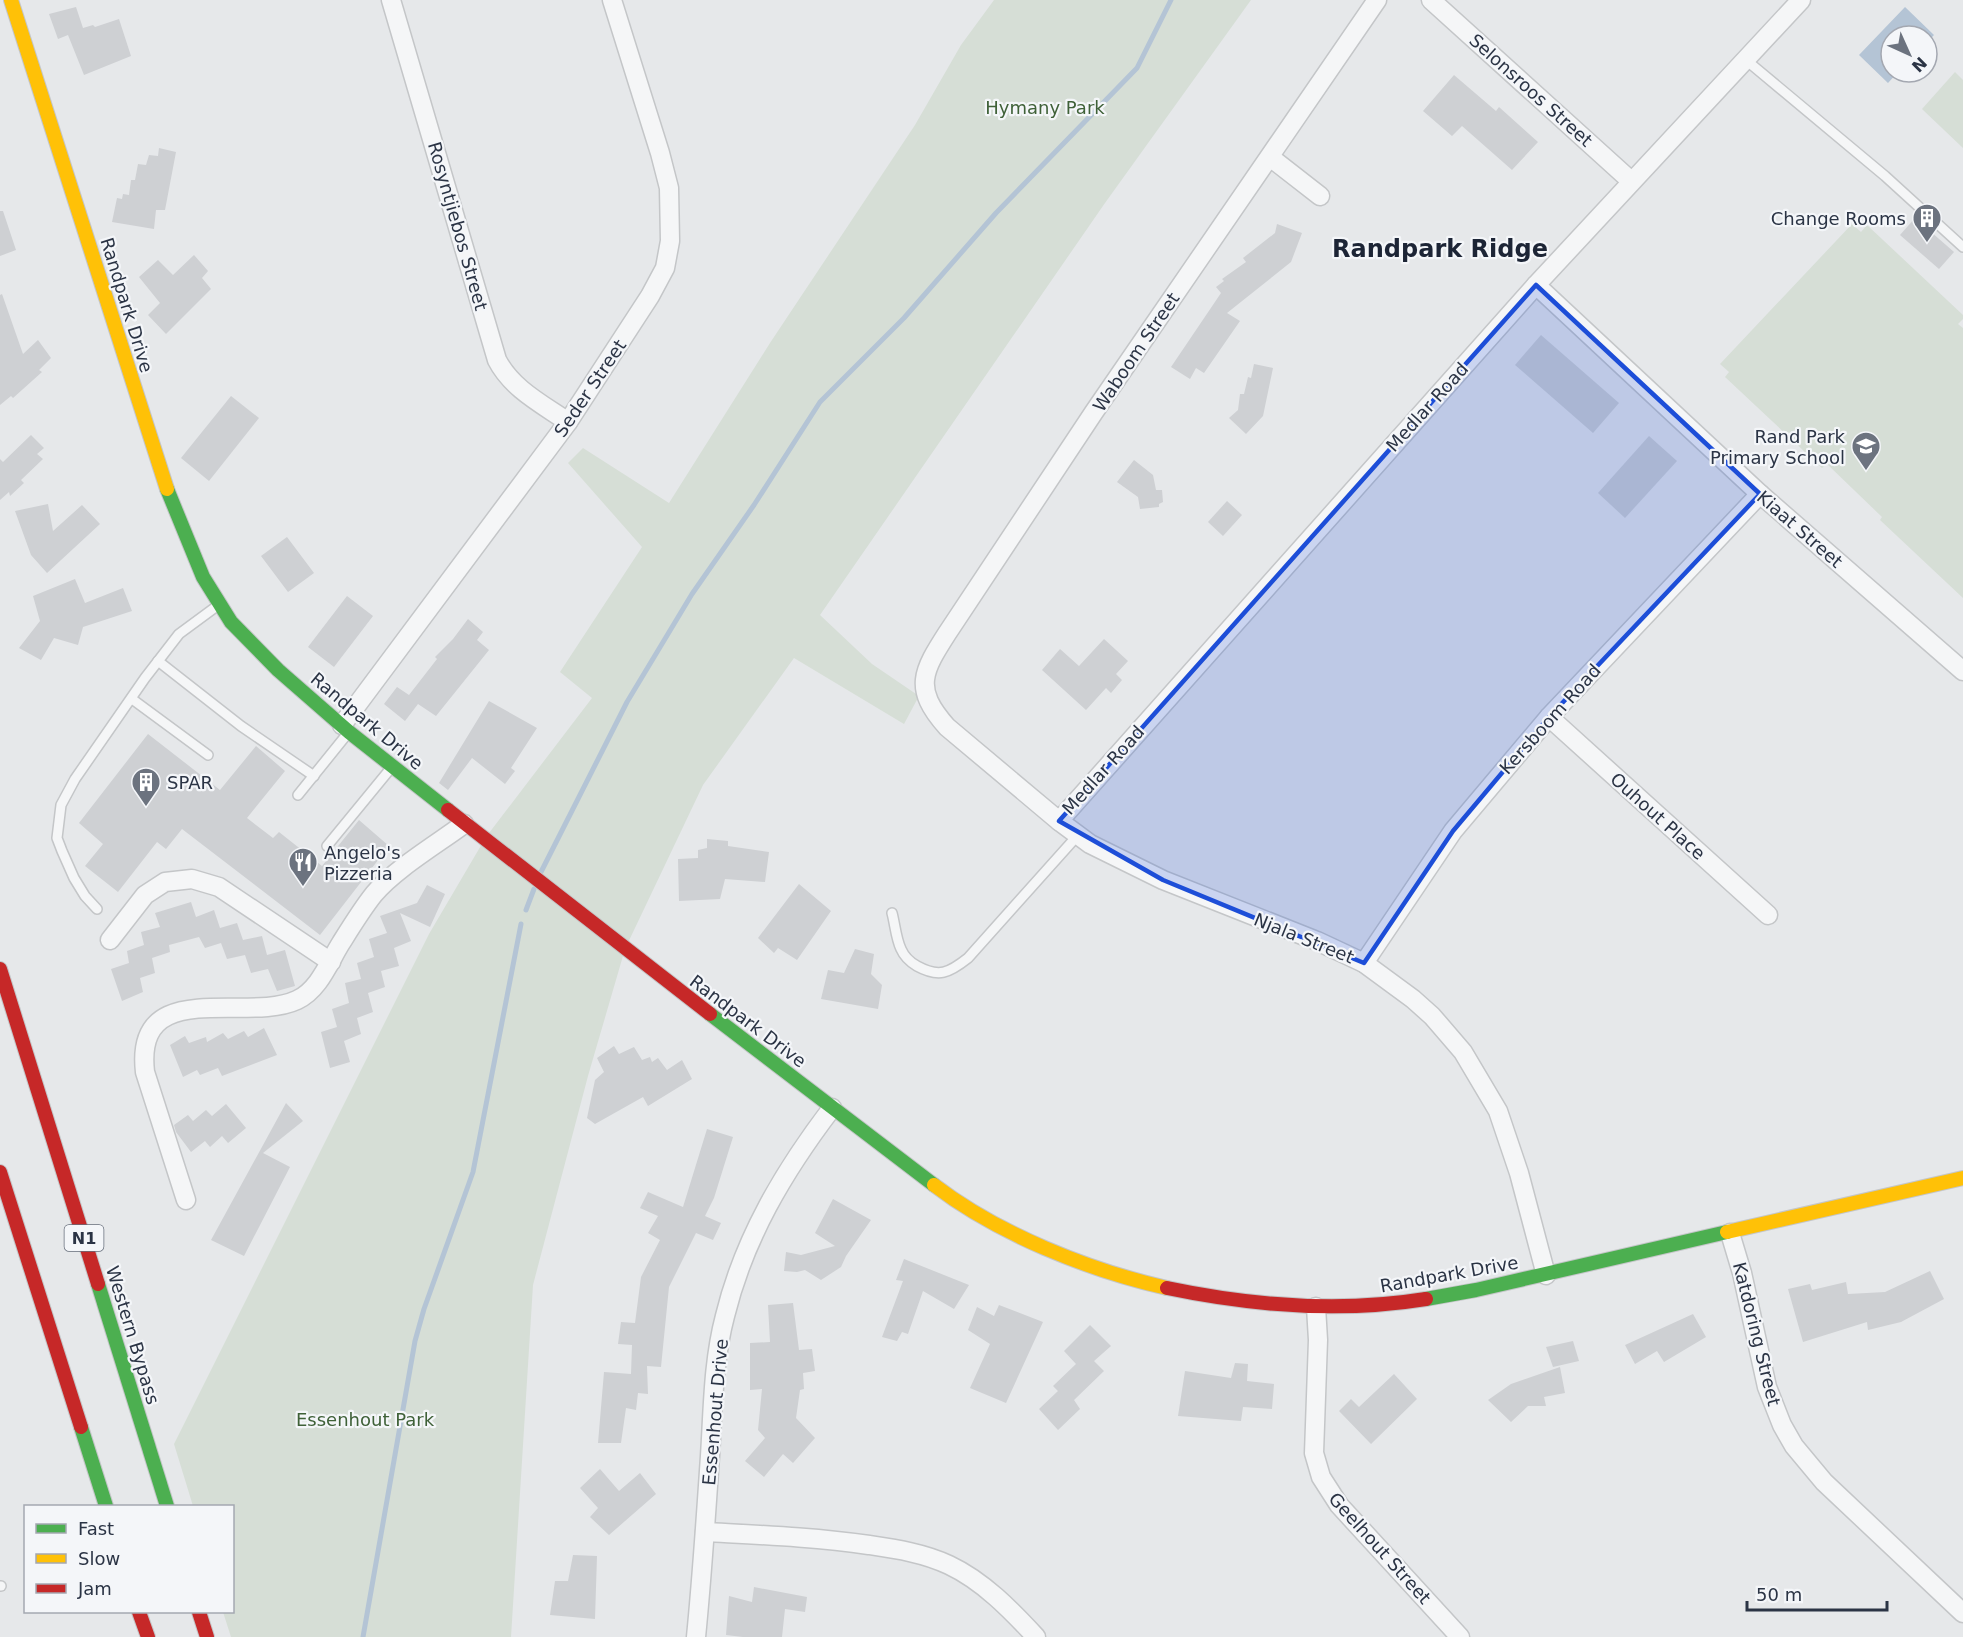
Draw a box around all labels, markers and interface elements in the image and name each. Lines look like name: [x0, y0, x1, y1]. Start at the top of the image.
north arrow: [1879, 24, 1939, 84]
street label: Selonsroos Street: [1465, 29, 1597, 151]
text: N: [1908, 53, 1931, 76]
park label: Hymany Park: [985, 97, 1105, 118]
street label: Rosyntjiebos Street: [424, 139, 492, 313]
building icon: Change Rooms: [1911, 202, 1943, 244]
place label: Change Rooms: [1771, 208, 1906, 229]
street label: Randpark Drive: [96, 235, 158, 375]
district label: Randpark Ridge: [1332, 235, 1548, 263]
street label: Waboom Street: [1088, 288, 1184, 416]
street label: Seder Street: [550, 335, 630, 441]
street label: Medlar Road: [1382, 358, 1472, 456]
place label: Rand Park Primary School: [1710, 426, 1846, 468]
school or university icon: Rand Park Primary School: [1850, 430, 1882, 472]
street label: Kiaat Street: [1753, 486, 1847, 572]
street label: Kersboom Road: [1495, 660, 1605, 778]
street label: Randpark Drive: [307, 668, 427, 774]
street label: Medlar Road: [1058, 721, 1148, 819]
building icon: SPAR: [130, 766, 162, 808]
street label: Ouhout Place: [1606, 768, 1710, 864]
place label: SPAR: [167, 772, 213, 793]
place label: Angelo's Pizzeria: [324, 842, 401, 884]
restaurant icon: Angelo's Pizzeria: [287, 846, 319, 888]
street label: Njala Street: [1251, 908, 1357, 968]
street label: Randpark Drive: [686, 970, 810, 1072]
road number: N1: [64, 1225, 104, 1251]
street label: Randpark Drive: [1378, 1252, 1520, 1296]
street label: Katdoring Street: [1729, 1260, 1785, 1408]
street label: Western Bypass: [102, 1263, 164, 1407]
street label: Essenhout Drive: [698, 1338, 732, 1486]
park label: Essenhout Park: [296, 1409, 435, 1430]
street label: Geelhout Street: [1325, 1488, 1435, 1608]
legend: [24, 1505, 234, 1613]
text: Fast: [78, 1518, 114, 1539]
text: Slow: [78, 1548, 120, 1569]
scale bar: [1747, 1574, 1886, 1612]
text: Jam: [77, 1578, 112, 1599]
text: 50 m: [1756, 1584, 1802, 1605]

